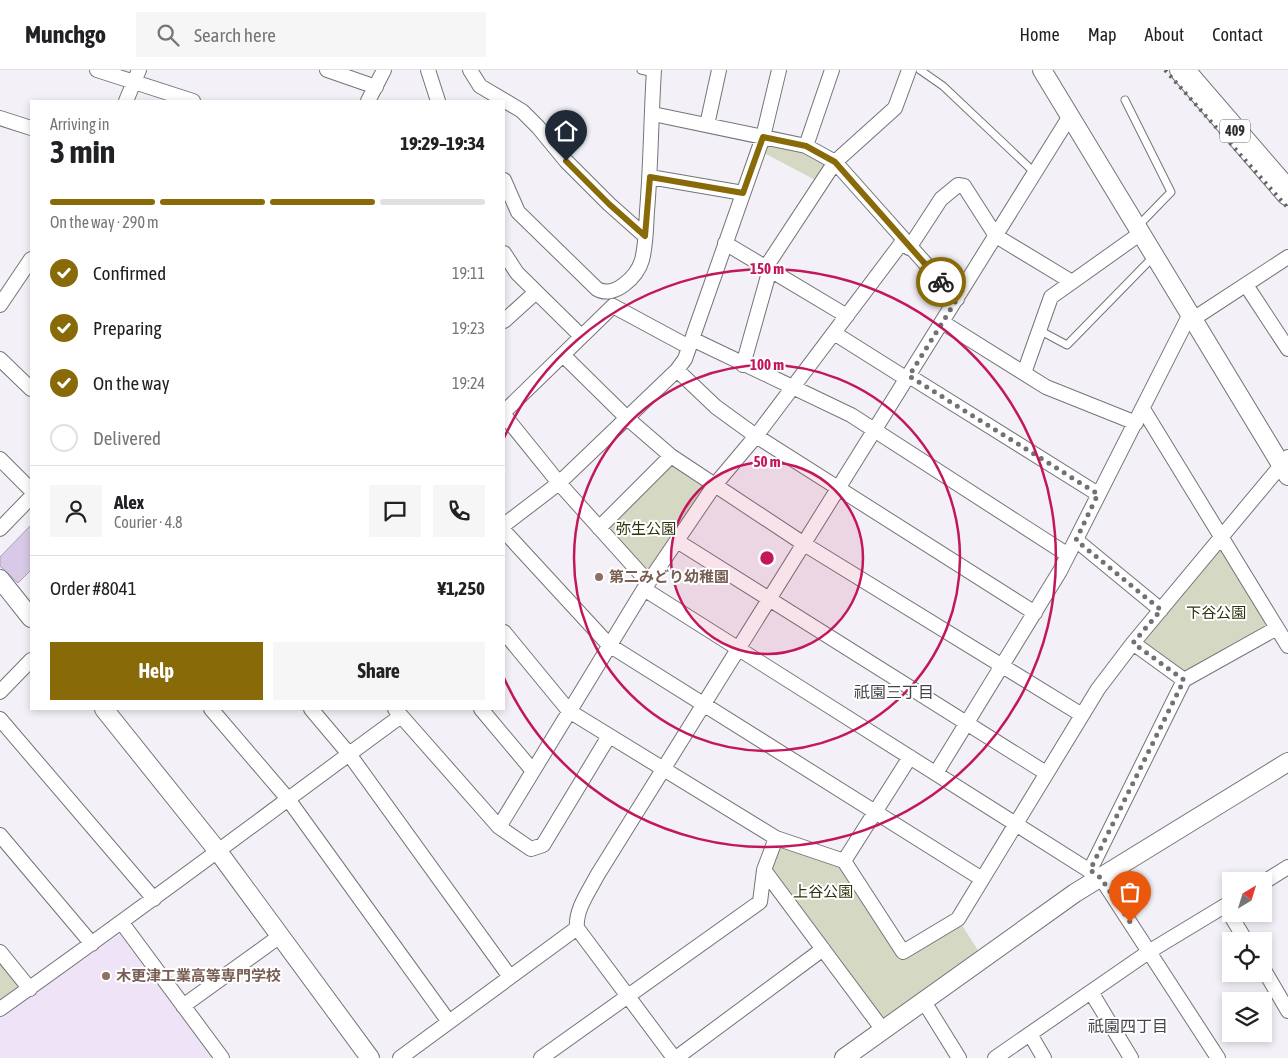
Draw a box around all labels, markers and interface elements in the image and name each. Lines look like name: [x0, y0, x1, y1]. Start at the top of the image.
search box: [136, 12, 486, 57]
text: Munchgo: [25, 21, 106, 48]
icon: search: [154, 21, 182, 49]
text: Search here: [194, 24, 276, 46]
text: Home: [1020, 24, 1060, 45]
text: Map: [1088, 24, 1117, 45]
text: About: [1145, 24, 1184, 45]
text: Contact: [1212, 24, 1263, 45]
pin: [545, 110, 587, 161]
text: Arriving in: [50, 115, 110, 133]
icon: home: [552, 117, 580, 145]
road number: 409: [1220, 119, 1250, 142]
text: 19:29–19:34: [400, 132, 485, 154]
text: 3 min: [50, 133, 115, 170]
text: On the way · 290 m: [50, 213, 159, 231]
courier: [916, 257, 966, 307]
icon: check: [50, 259, 78, 287]
text: 150 m: [750, 260, 784, 277]
text: Confirmed: [93, 262, 166, 284]
text: 19:11: [452, 264, 485, 282]
icon: bike: [927, 268, 955, 296]
icon: check: [50, 314, 78, 342]
text: Preparing: [93, 317, 162, 339]
text: 19:23: [452, 319, 485, 337]
text: 100 m: [750, 356, 784, 373]
icon: check: [50, 369, 78, 397]
text: On the way: [93, 372, 170, 394]
text: 19:24: [452, 374, 485, 392]
text: Delivered: [93, 427, 161, 449]
text: 50 m: [754, 453, 781, 470]
button: person: [50, 485, 102, 537]
button: chat: [369, 485, 421, 537]
button: phone: [433, 485, 485, 537]
text: Alex: [114, 491, 144, 513]
text: Courier · 4.8: [114, 513, 183, 531]
park label: 弥生公園: [616, 520, 676, 537]
centre of rings: [758, 549, 776, 567]
place label: 第二みどり幼稚園: [609, 568, 729, 585]
marker: 第二みどり幼稚園: [593, 571, 605, 583]
text: Order #8041: [50, 577, 137, 599]
text: ¥1,250: [437, 577, 485, 599]
park label: 下谷公園: [1186, 604, 1246, 621]
button: Help: [50, 642, 263, 700]
button: Share: [273, 642, 485, 700]
district label: 祇園三丁目: [854, 683, 934, 701]
pin: [1109, 871, 1151, 922]
north arrow: [1222, 872, 1272, 922]
map controls: [1222, 872, 1272, 1042]
icon: bag: [1116, 878, 1144, 906]
park label: 上谷公園: [793, 883, 853, 900]
button: locate: [1222, 932, 1272, 982]
place label: 木更津工業高等専門学校: [116, 967, 281, 984]
marker: 木更津工業高等専門学校: [100, 970, 112, 982]
button: layers: [1222, 992, 1272, 1042]
district label: 祇園四丁目: [1088, 1017, 1168, 1035]

